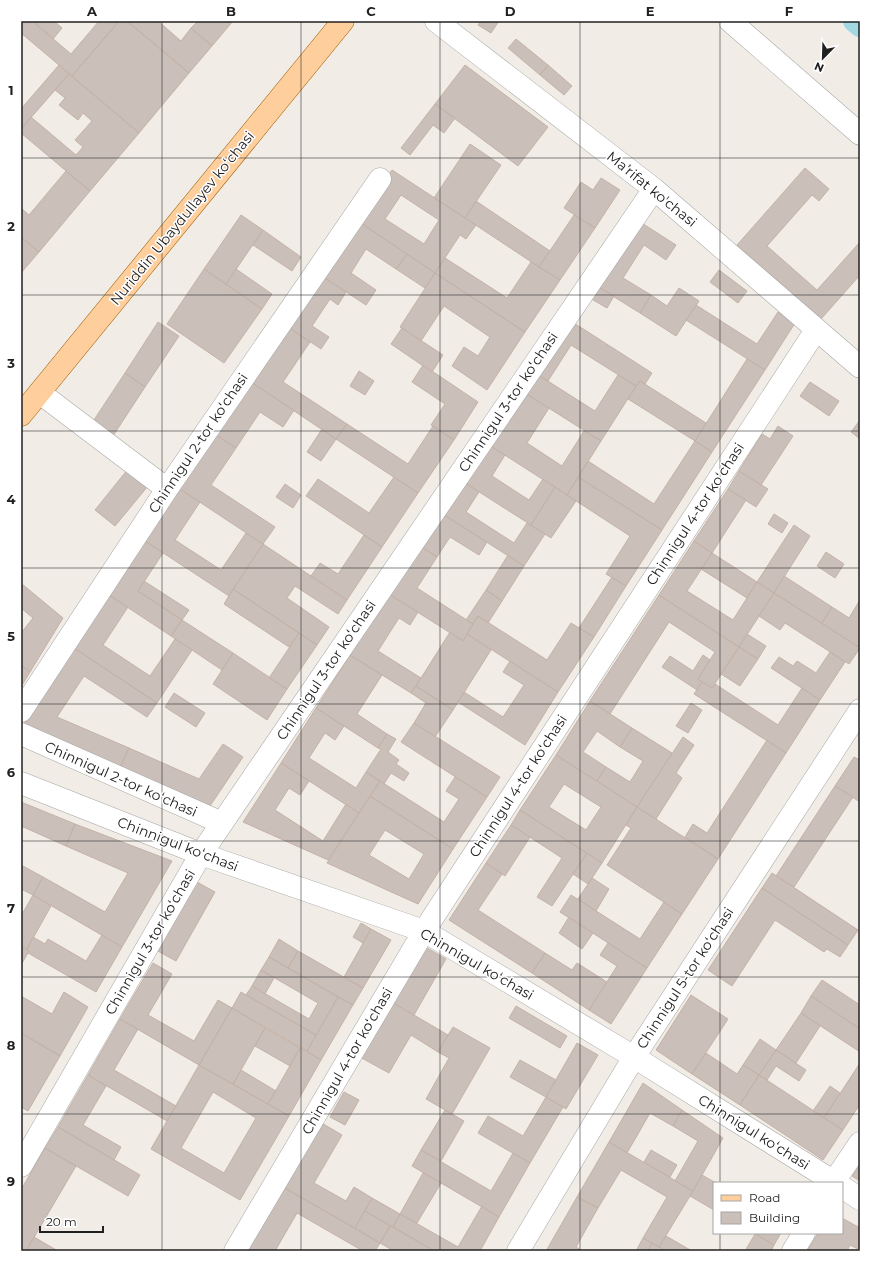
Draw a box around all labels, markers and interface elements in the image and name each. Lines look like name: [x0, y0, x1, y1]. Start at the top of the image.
text: A: [86, 3, 98, 19]
text: B: [226, 3, 236, 19]
text: C: [366, 3, 376, 19]
text: D: [505, 3, 516, 19]
text: E: [646, 3, 655, 19]
text: F: [785, 3, 793, 19]
north arrow: [803, 38, 843, 78]
text: N: [812, 59, 826, 75]
text: 1: [8, 82, 14, 98]
street label: Nuriddin Ubaydullayev koʻchasi: [106, 127, 258, 309]
street label: Maʼrifat ko'chasi: [603, 147, 701, 231]
text: 2: [7, 218, 15, 234]
street label: Chinnigul 3-tor koʻchasi: [454, 329, 562, 475]
text: 3: [6, 355, 15, 371]
street label: Chinnigul 2-tor koʻchasi: [144, 370, 252, 516]
street label: Chinnigul 4-tor koʻchasi: [642, 439, 748, 589]
text: 4: [7, 491, 16, 507]
street label: Chinnigul 3-tor koʻchasi: [272, 597, 380, 743]
text: 5: [7, 628, 15, 644]
street label: Chinnigul 4-tor koʻchasi: [465, 711, 571, 861]
street label: Chinnigul 2-tor koʻchasi: [42, 737, 200, 821]
text: 6: [7, 764, 16, 780]
street label: Chinnigul koʻchasi: [115, 813, 241, 875]
street label: Chinnigul 3-tor koʻchasi: [101, 866, 199, 1018]
text: 7: [7, 900, 15, 916]
street label: Chinnigul 5-tor koʻchasi: [632, 904, 738, 1052]
street label: Chinnigul koʻchasi: [417, 924, 537, 1004]
street label: Chinnigul 4-tor koʻchasi: [298, 984, 396, 1138]
text: 8: [7, 1037, 16, 1053]
street label: Chinnigul koʻchasi: [695, 1090, 813, 1174]
text: 9: [7, 1173, 15, 1189]
legend: [713, 1182, 843, 1234]
text: Road: [749, 1190, 780, 1205]
scale bar: [40, 1208, 103, 1234]
text: Building: [749, 1210, 800, 1225]
text: 20 m: [46, 1214, 77, 1229]

